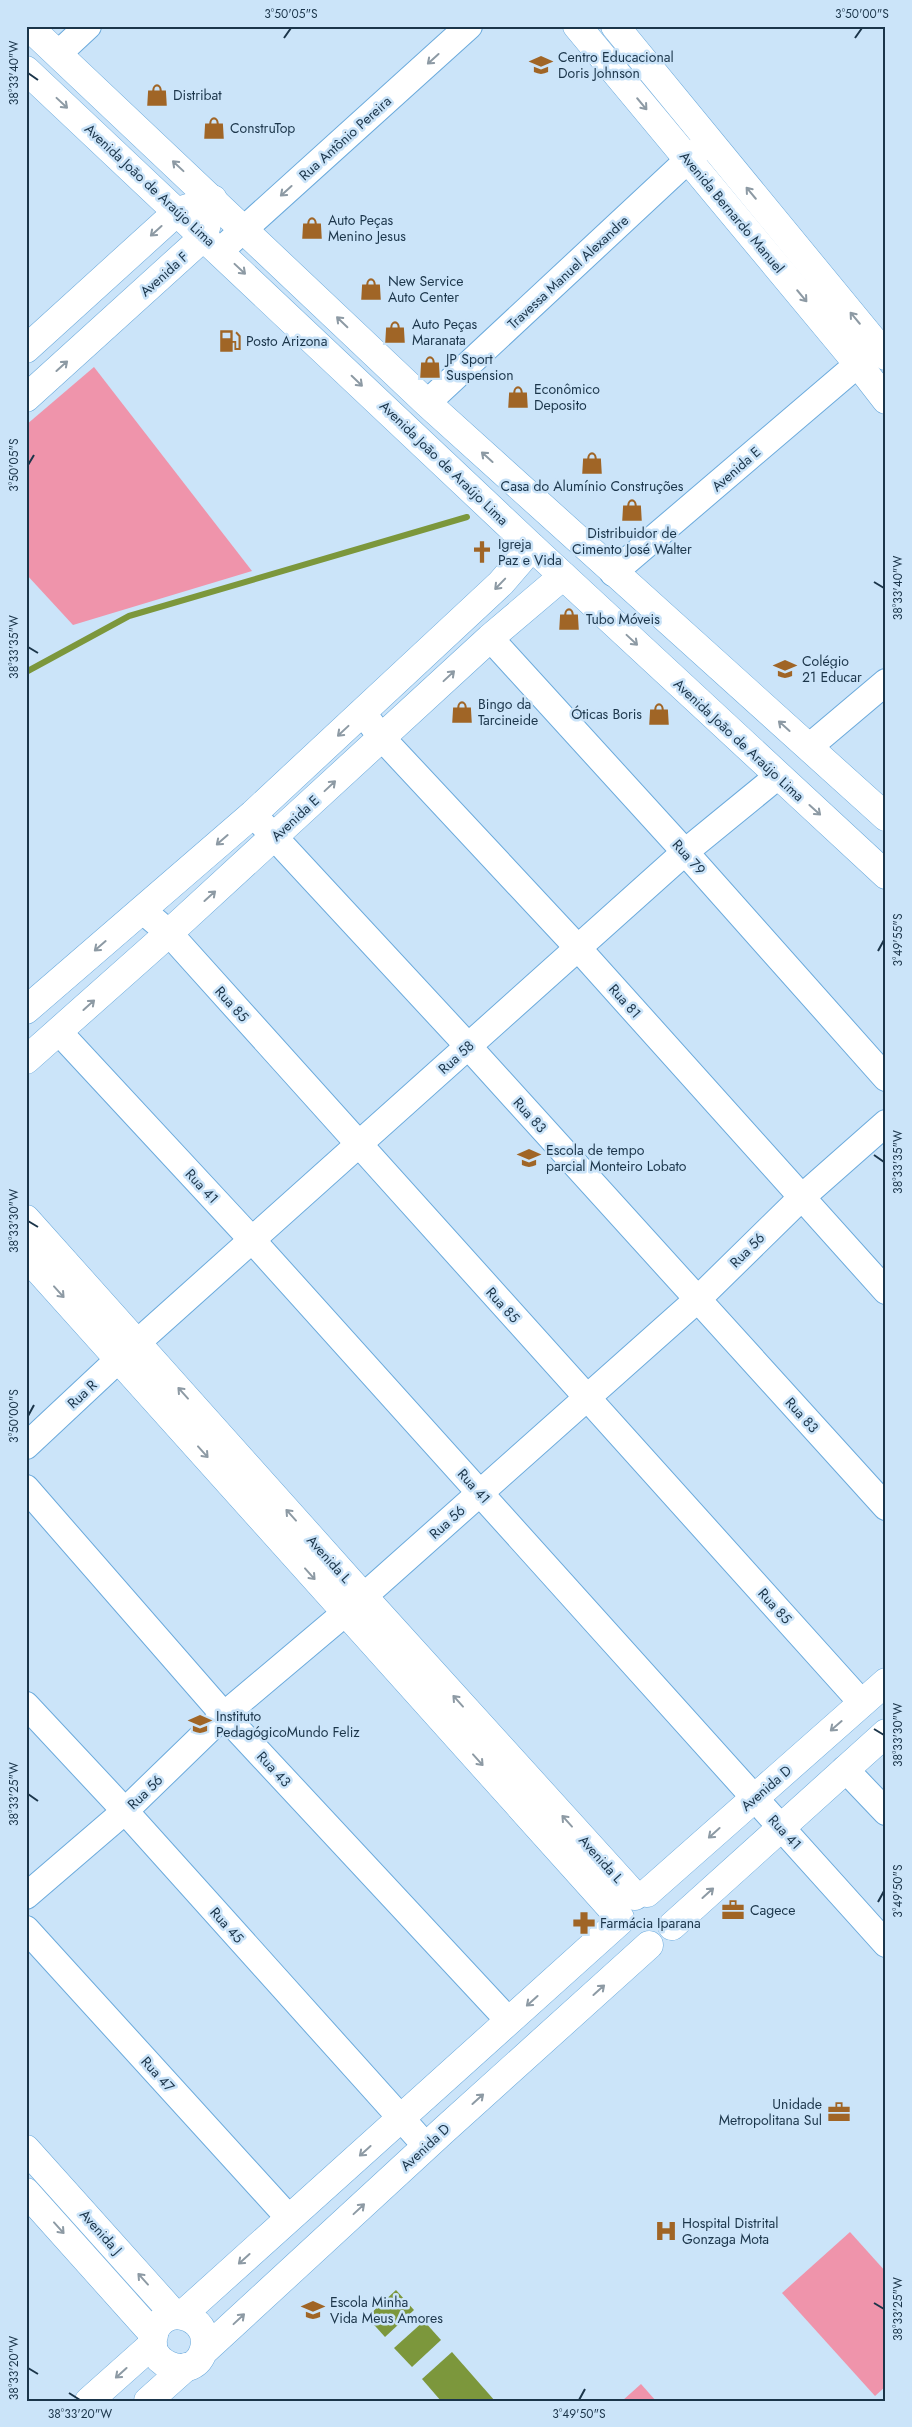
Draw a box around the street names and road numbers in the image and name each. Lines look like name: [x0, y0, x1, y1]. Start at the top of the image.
street label: Rua Antônio Pereira: [294, 91, 396, 185]
street label: Avenida João de Araújo Lima: [80, 119, 220, 251]
street label: Avenida Bernardo Manuel: [675, 147, 789, 277]
street label: Travessa Manuel Alexandre: [503, 211, 633, 333]
street label: Avenida F: [136, 247, 192, 301]
street label: Avenida João de Araújo Lima: [375, 396, 513, 530]
street label: Avenida E: [707, 442, 765, 496]
street label: Avenida João de Araújo Lima: [669, 674, 809, 806]
street label: Avenida E: [266, 790, 324, 846]
street label: Rua 79: [668, 835, 710, 879]
street label: Rua 81: [604, 979, 646, 1023]
street label: Rua 85: [211, 982, 253, 1026]
street label: Rua 58: [434, 1036, 478, 1078]
street label: Rua 83: [509, 1093, 552, 1137]
street label: Rua 41: [181, 1164, 223, 1208]
street label: Rua 56: [725, 1228, 769, 1272]
street label: Rua 85: [482, 1283, 524, 1327]
street label: Rua R: [63, 1375, 101, 1413]
street label: Rua 83: [781, 1393, 824, 1437]
street label: Rua 41: [453, 1464, 495, 1508]
street label: Rua 56: [425, 1500, 469, 1544]
street label: Avenida L: [302, 1531, 356, 1588]
street label: Rua 85: [754, 1584, 796, 1628]
street label: Rua 43: [252, 1747, 296, 1791]
street label: Avenida D: [736, 1760, 796, 1816]
street label: Rua 56: [123, 1770, 167, 1814]
street label: Rua 41: [764, 1810, 806, 1854]
street label: Avenida L: [574, 1831, 628, 1888]
street label: Rua 45: [205, 1903, 249, 1947]
street label: Rua 47: [137, 2052, 180, 2097]
street label: Avenida D: [396, 2119, 454, 2175]
street label: Avenida J: [75, 2205, 127, 2259]

